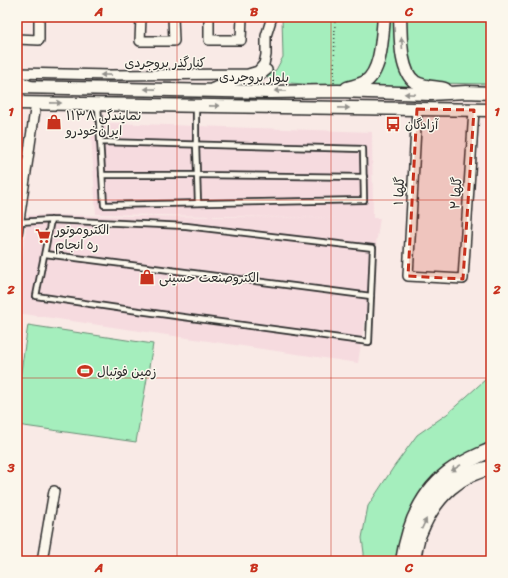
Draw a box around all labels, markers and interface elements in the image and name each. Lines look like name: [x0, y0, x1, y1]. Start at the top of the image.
text: A: [94, 0, 103, 23]
text: B: [250, 0, 259, 23]
text: C: [404, 0, 414, 23]
one-way arrow: [398, 37, 405, 49]
street label: کنارگذر بروجردی: [124, 51, 206, 74]
street label: بلوار بروجردی: [219, 65, 289, 89]
one-way arrow: [100, 71, 112, 78]
one-way arrow: [143, 86, 156, 92]
one-way arrow: [274, 88, 286, 95]
one-way arrow: [404, 90, 416, 97]
text: 1: [8, 100, 14, 123]
one-way arrow: [50, 100, 62, 107]
text: 1: [494, 100, 500, 123]
one-way arrow: [208, 103, 221, 109]
place label: نمایندگی ۱۱۳۸ ایران‌خودرو: [65, 104, 141, 142]
one-way arrow: [338, 104, 350, 111]
shop icon: نمایندگی ۱۱۳۸ ایران‌خودرو: [45, 113, 63, 131]
place label: آزادگان: [405, 113, 439, 136]
bus stop icon: آزادگان: [384, 115, 402, 133]
street label: گلها ۲: [443, 175, 469, 210]
street label: گلها ۱: [387, 176, 411, 206]
place label: الکتروموتور ره انجام: [54, 218, 109, 256]
supermarket icon: الکتروموتور ره انجام: [34, 227, 52, 245]
place label: الکتروصنعت حسینی: [159, 266, 259, 289]
shop icon: الکتروصنعت حسینی: [138, 268, 156, 286]
text: 2: [6, 278, 15, 301]
text: 2: [492, 278, 501, 301]
place label: زمین فوتبال: [97, 360, 156, 383]
sports icon: زمین فوتبال: [76, 362, 94, 380]
text: 3: [6, 456, 15, 479]
text: 3: [492, 456, 501, 479]
one-way arrow: [451, 464, 461, 472]
one-way arrow: [421, 518, 427, 530]
text: A: [94, 556, 103, 578]
text: B: [250, 556, 259, 578]
text: C: [404, 556, 414, 578]

